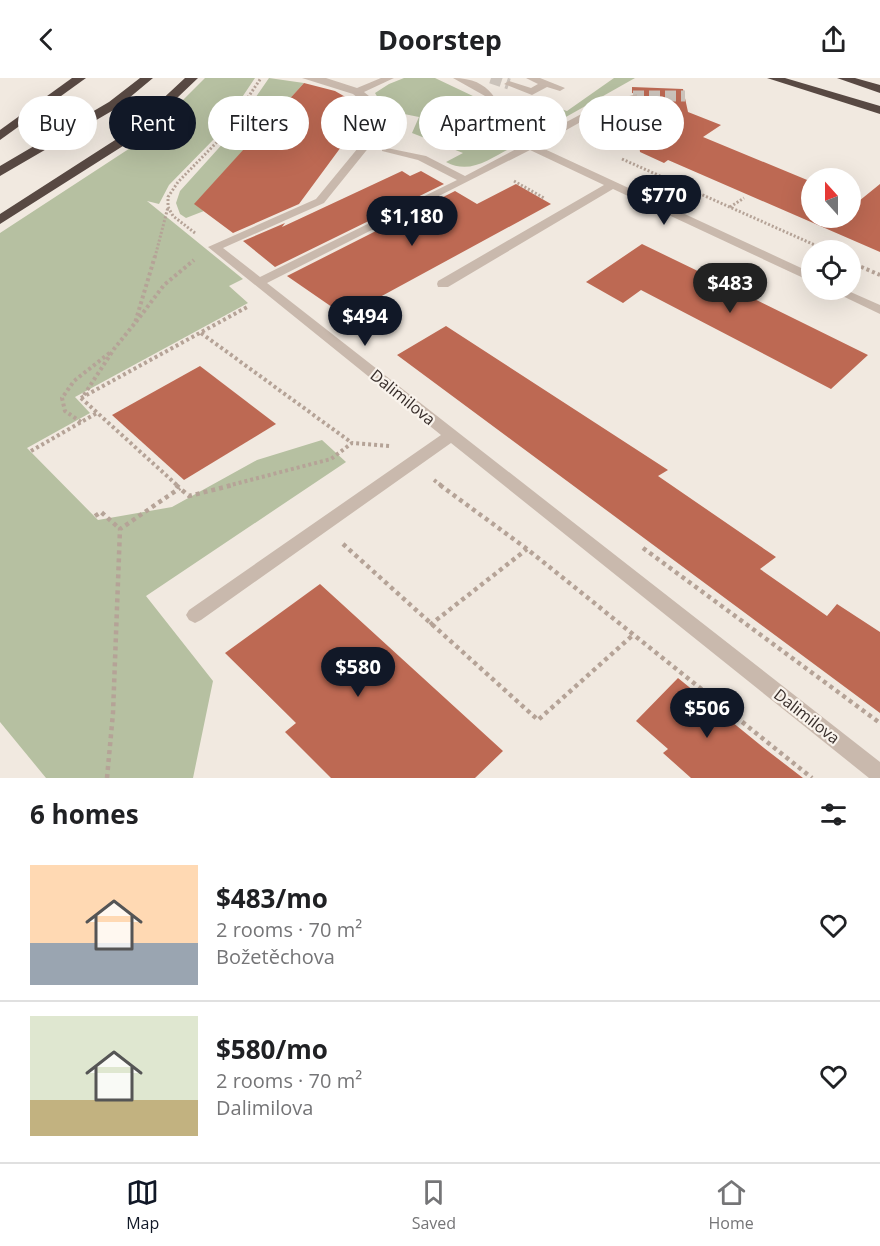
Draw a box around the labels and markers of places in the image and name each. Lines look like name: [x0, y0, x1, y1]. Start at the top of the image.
pin: $770: [628, 175, 700, 226]
pin: $1,180: [363, 196, 461, 247]
pin: $483: [694, 263, 766, 314]
pin: $494: [329, 296, 401, 347]
pin: $580: [322, 647, 394, 698]
pin: $506: [671, 688, 743, 739]

